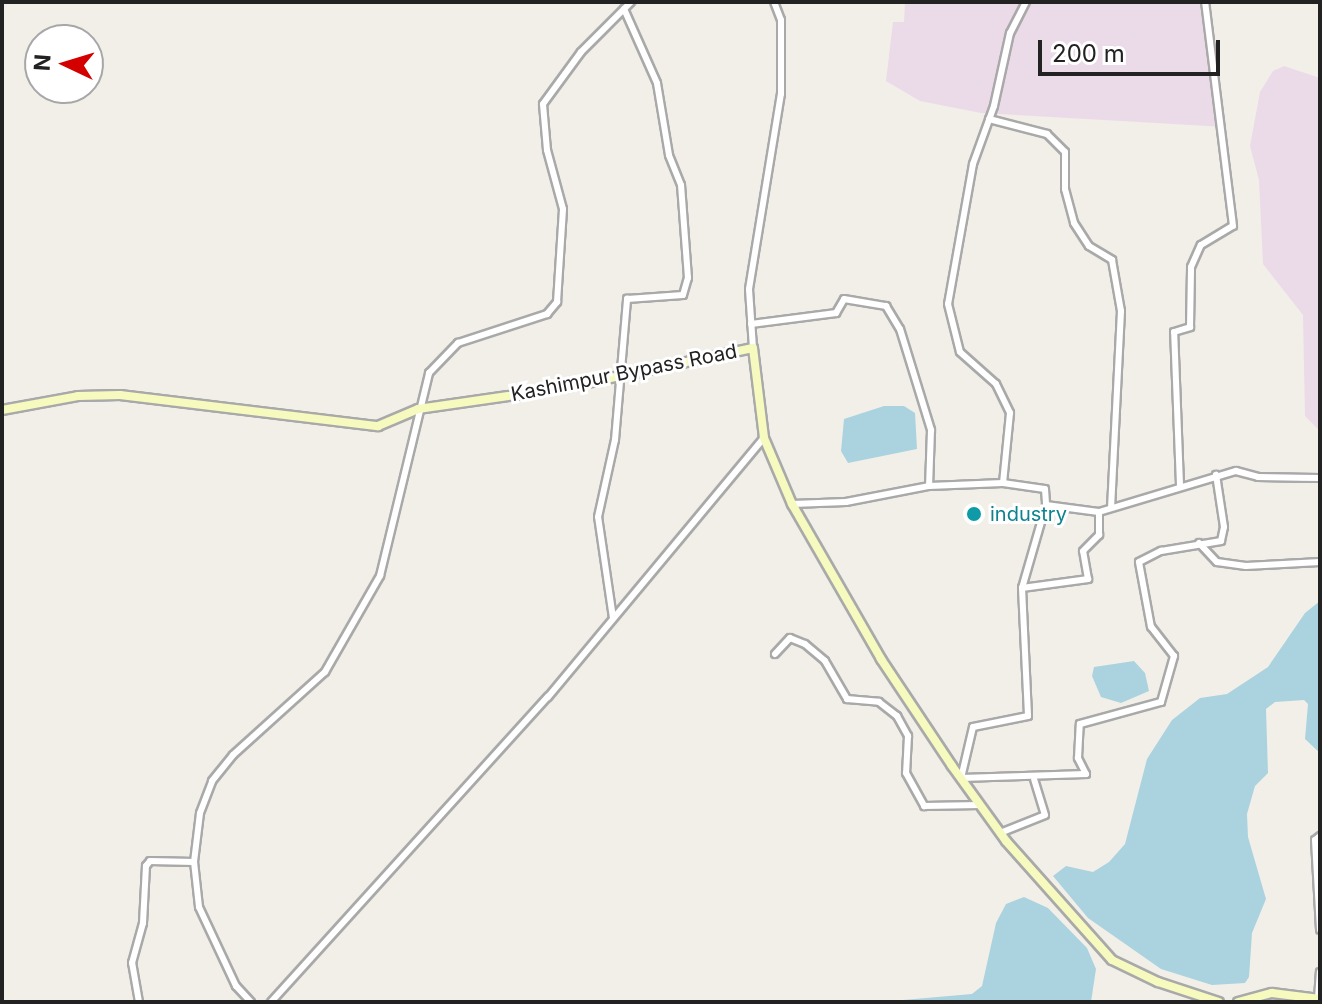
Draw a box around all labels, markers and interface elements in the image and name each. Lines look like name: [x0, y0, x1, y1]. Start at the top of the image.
north arrow: [24, 24, 104, 104]
scale bar: [1042, 24, 1224, 74]
text: 200 m: [1052, 39, 1125, 68]
text: N: [28, 53, 56, 72]
street label: Kashimpur Bypass Road: [509, 339, 739, 407]
place label: industry: [990, 502, 1067, 526]
marker: industry: [965, 505, 983, 523]

